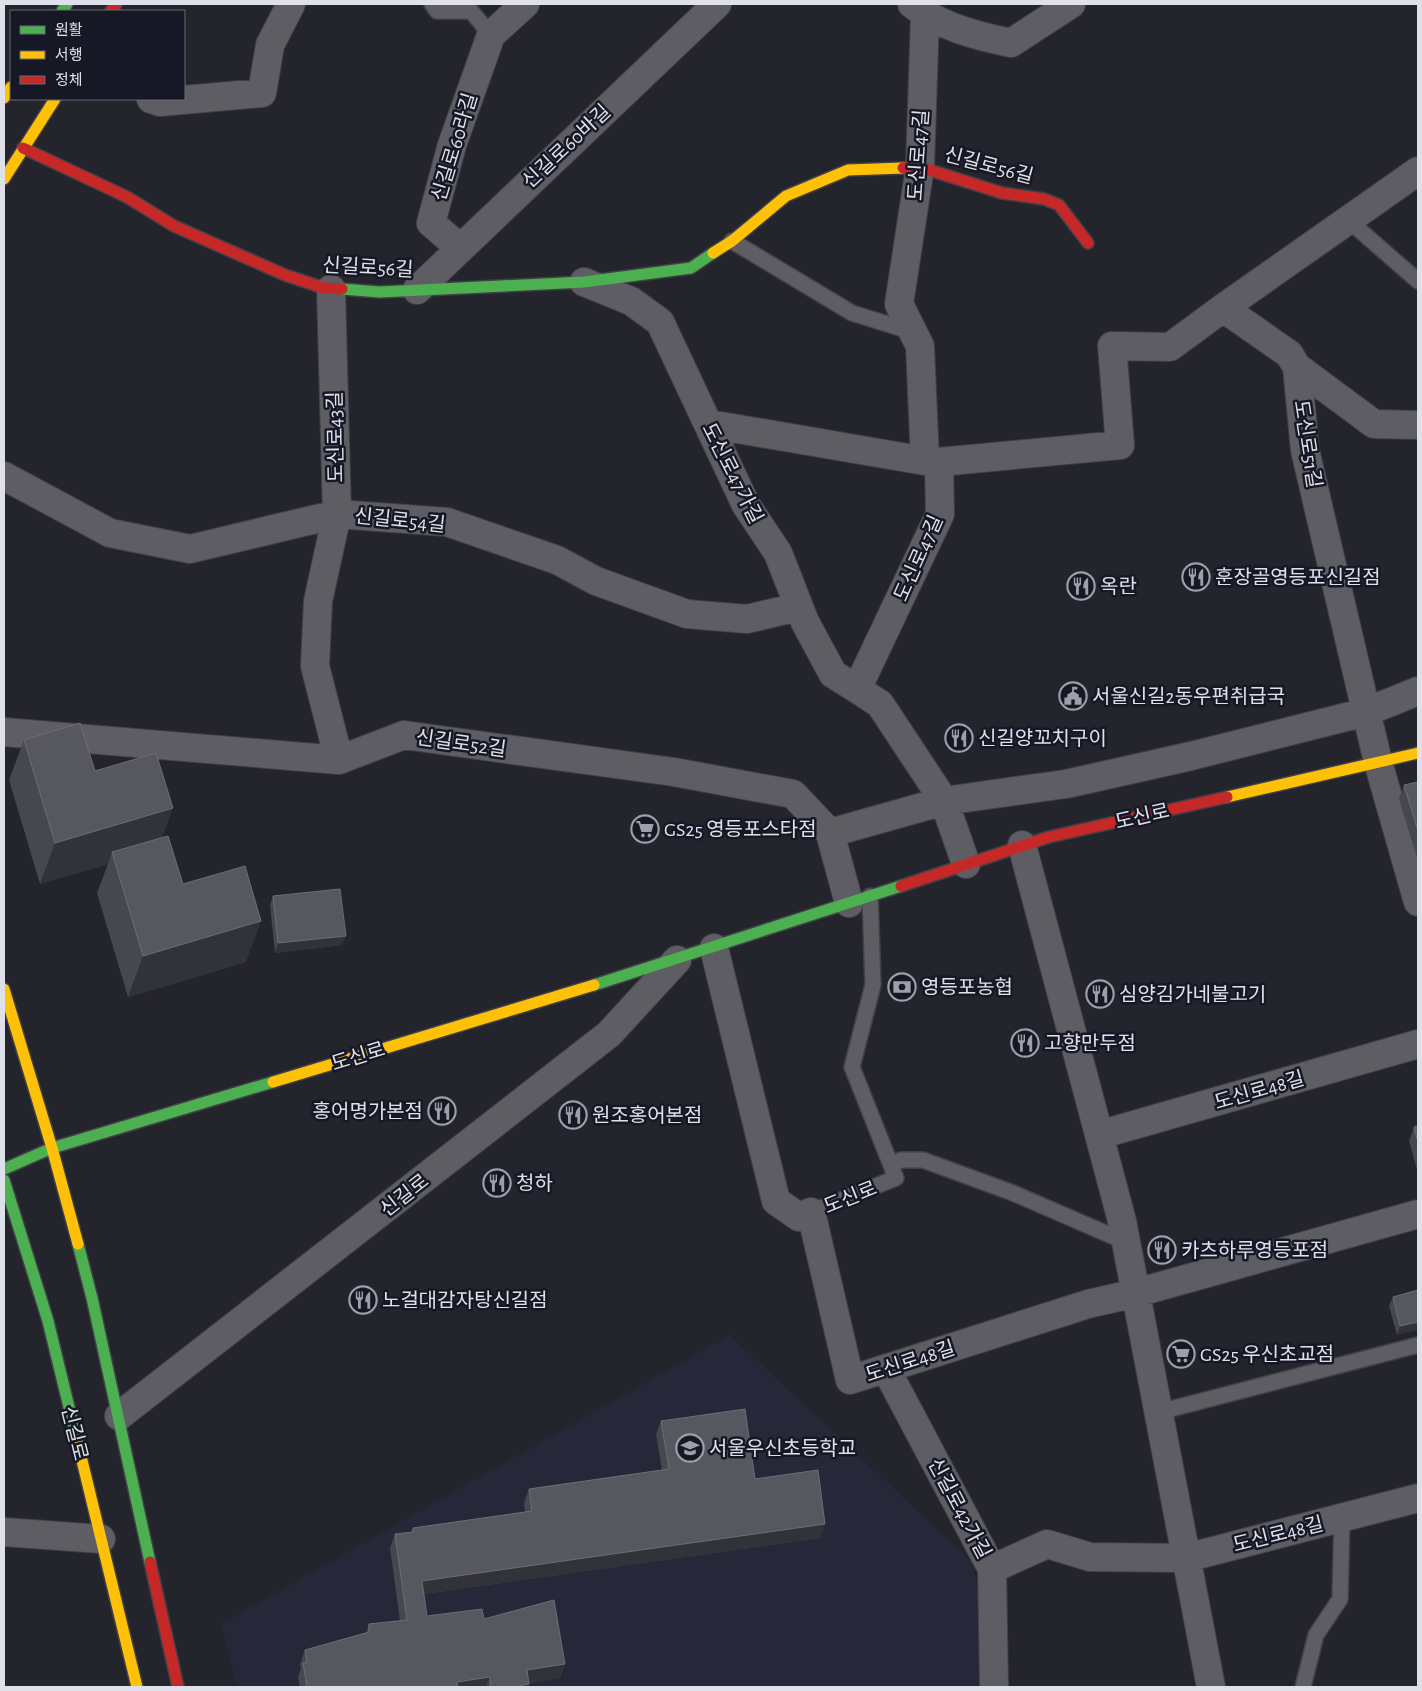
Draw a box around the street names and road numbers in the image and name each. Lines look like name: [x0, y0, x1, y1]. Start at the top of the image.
street label: 신길로60라길: [428, 91, 481, 204]
street label: 신길로60바길: [518, 101, 614, 192]
street label: 도신로47길: [905, 109, 932, 201]
street label: 신길로56길: [942, 144, 1036, 187]
street label: 신길로56길: [322, 255, 414, 280]
street label: 도신로43길: [324, 391, 347, 483]
street label: 도신로51길: [1290, 399, 1325, 490]
street label: 도신로47가길: [698, 419, 767, 527]
street label: 신길로54길: [353, 505, 447, 536]
street label: 도신로47길: [890, 512, 947, 604]
street label: 신길로52길: [414, 727, 507, 760]
street label: 도신로: [1113, 800, 1171, 833]
street label: 도신로: [329, 1038, 388, 1075]
street label: 도신로48길: [1212, 1068, 1307, 1113]
street label: 신길로: [376, 1170, 433, 1221]
street label: 도신로: [821, 1177, 880, 1218]
street label: 도신로48길: [863, 1337, 957, 1386]
street label: 신길로: [58, 1404, 91, 1462]
street label: 신길로42가길: [924, 1454, 995, 1562]
street label: 도신로48길: [1231, 1513, 1326, 1556]

